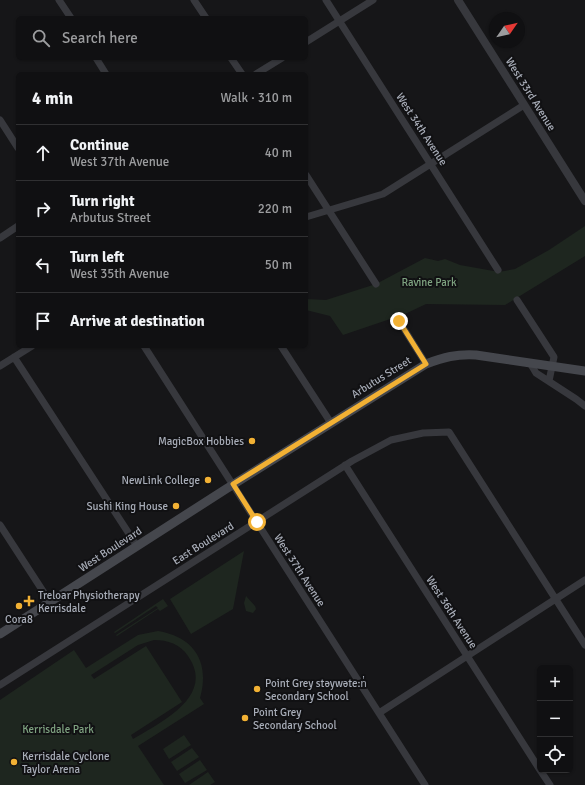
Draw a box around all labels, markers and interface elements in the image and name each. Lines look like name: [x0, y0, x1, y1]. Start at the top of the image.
north arrow: [489, 12, 525, 48]
search box: [16, 16, 308, 60]
icon: search: [30, 27, 52, 49]
text: Search here: [62, 29, 138, 47]
street label: West 33rd Avenue: [503, 55, 558, 133]
text: 4 min: [32, 88, 73, 109]
text: Walk · 310 m: [221, 90, 292, 106]
street label: West 34th Avenue: [393, 90, 450, 168]
text: Continue: [70, 136, 129, 154]
icon: ahead: [32, 142, 54, 164]
text: 40 m: [265, 145, 292, 161]
text: West 37th Avenue: [70, 154, 169, 170]
text: Turn right: [70, 192, 135, 210]
icon: right: [32, 198, 54, 220]
text: 220 m: [258, 201, 292, 217]
text: Arbutus Street: [70, 210, 151, 226]
text: Turn left: [70, 248, 124, 266]
icon: left: [32, 254, 54, 276]
text: 50 m: [265, 257, 292, 273]
text: West 35th Avenue: [70, 266, 169, 282]
park label: Ravine Park: [402, 276, 457, 289]
icon: arrive: [32, 310, 54, 332]
text: Arrive at destination: [70, 312, 205, 330]
route end: [390, 312, 408, 330]
street label: Arbutus Street: [349, 354, 414, 401]
place label: MagicBox Hobbies: [158, 435, 244, 448]
marker: MagicBox Hobbies: [247, 436, 257, 446]
place label: NewLink College: [121, 474, 200, 487]
marker: NewLink College: [203, 475, 213, 485]
place label: Sushi King House: [86, 500, 168, 513]
marker: Sushi King House: [171, 501, 181, 511]
route start: [248, 513, 266, 531]
street label: East Boulevard: [170, 519, 237, 567]
street label: West Boulevard: [76, 524, 144, 575]
street label: West 37th Avenue: [271, 531, 328, 609]
street label: West 36th Avenue: [423, 573, 480, 651]
place label: Treloar Physiotherapy Kerrisdale: [38, 589, 140, 615]
marker: Treloar Physiotherapy Kerrisdale: [23, 595, 35, 607]
marker: Cora8: [14, 601, 24, 611]
place label: Cora8: [5, 613, 33, 626]
map controls: [537, 665, 573, 773]
button: +: [537, 665, 573, 701]
place label: Point Grey stəywəte:n̓ Secondary School: [265, 676, 367, 703]
marker: Point Grey stəywəte:n̓ Secondary School: [252, 684, 262, 694]
button: −: [537, 701, 573, 737]
place label: Point Grey Secondary School: [253, 706, 337, 732]
marker: Point Grey Secondary School: [240, 713, 250, 723]
park label: Kerrisdale Park: [22, 723, 94, 736]
button: locate: [537, 737, 573, 773]
place label: Kerrisdale Cyclone Taylor Arena: [22, 750, 110, 776]
marker: Kerrisdale Cyclone Taylor Arena: [9, 757, 19, 767]

